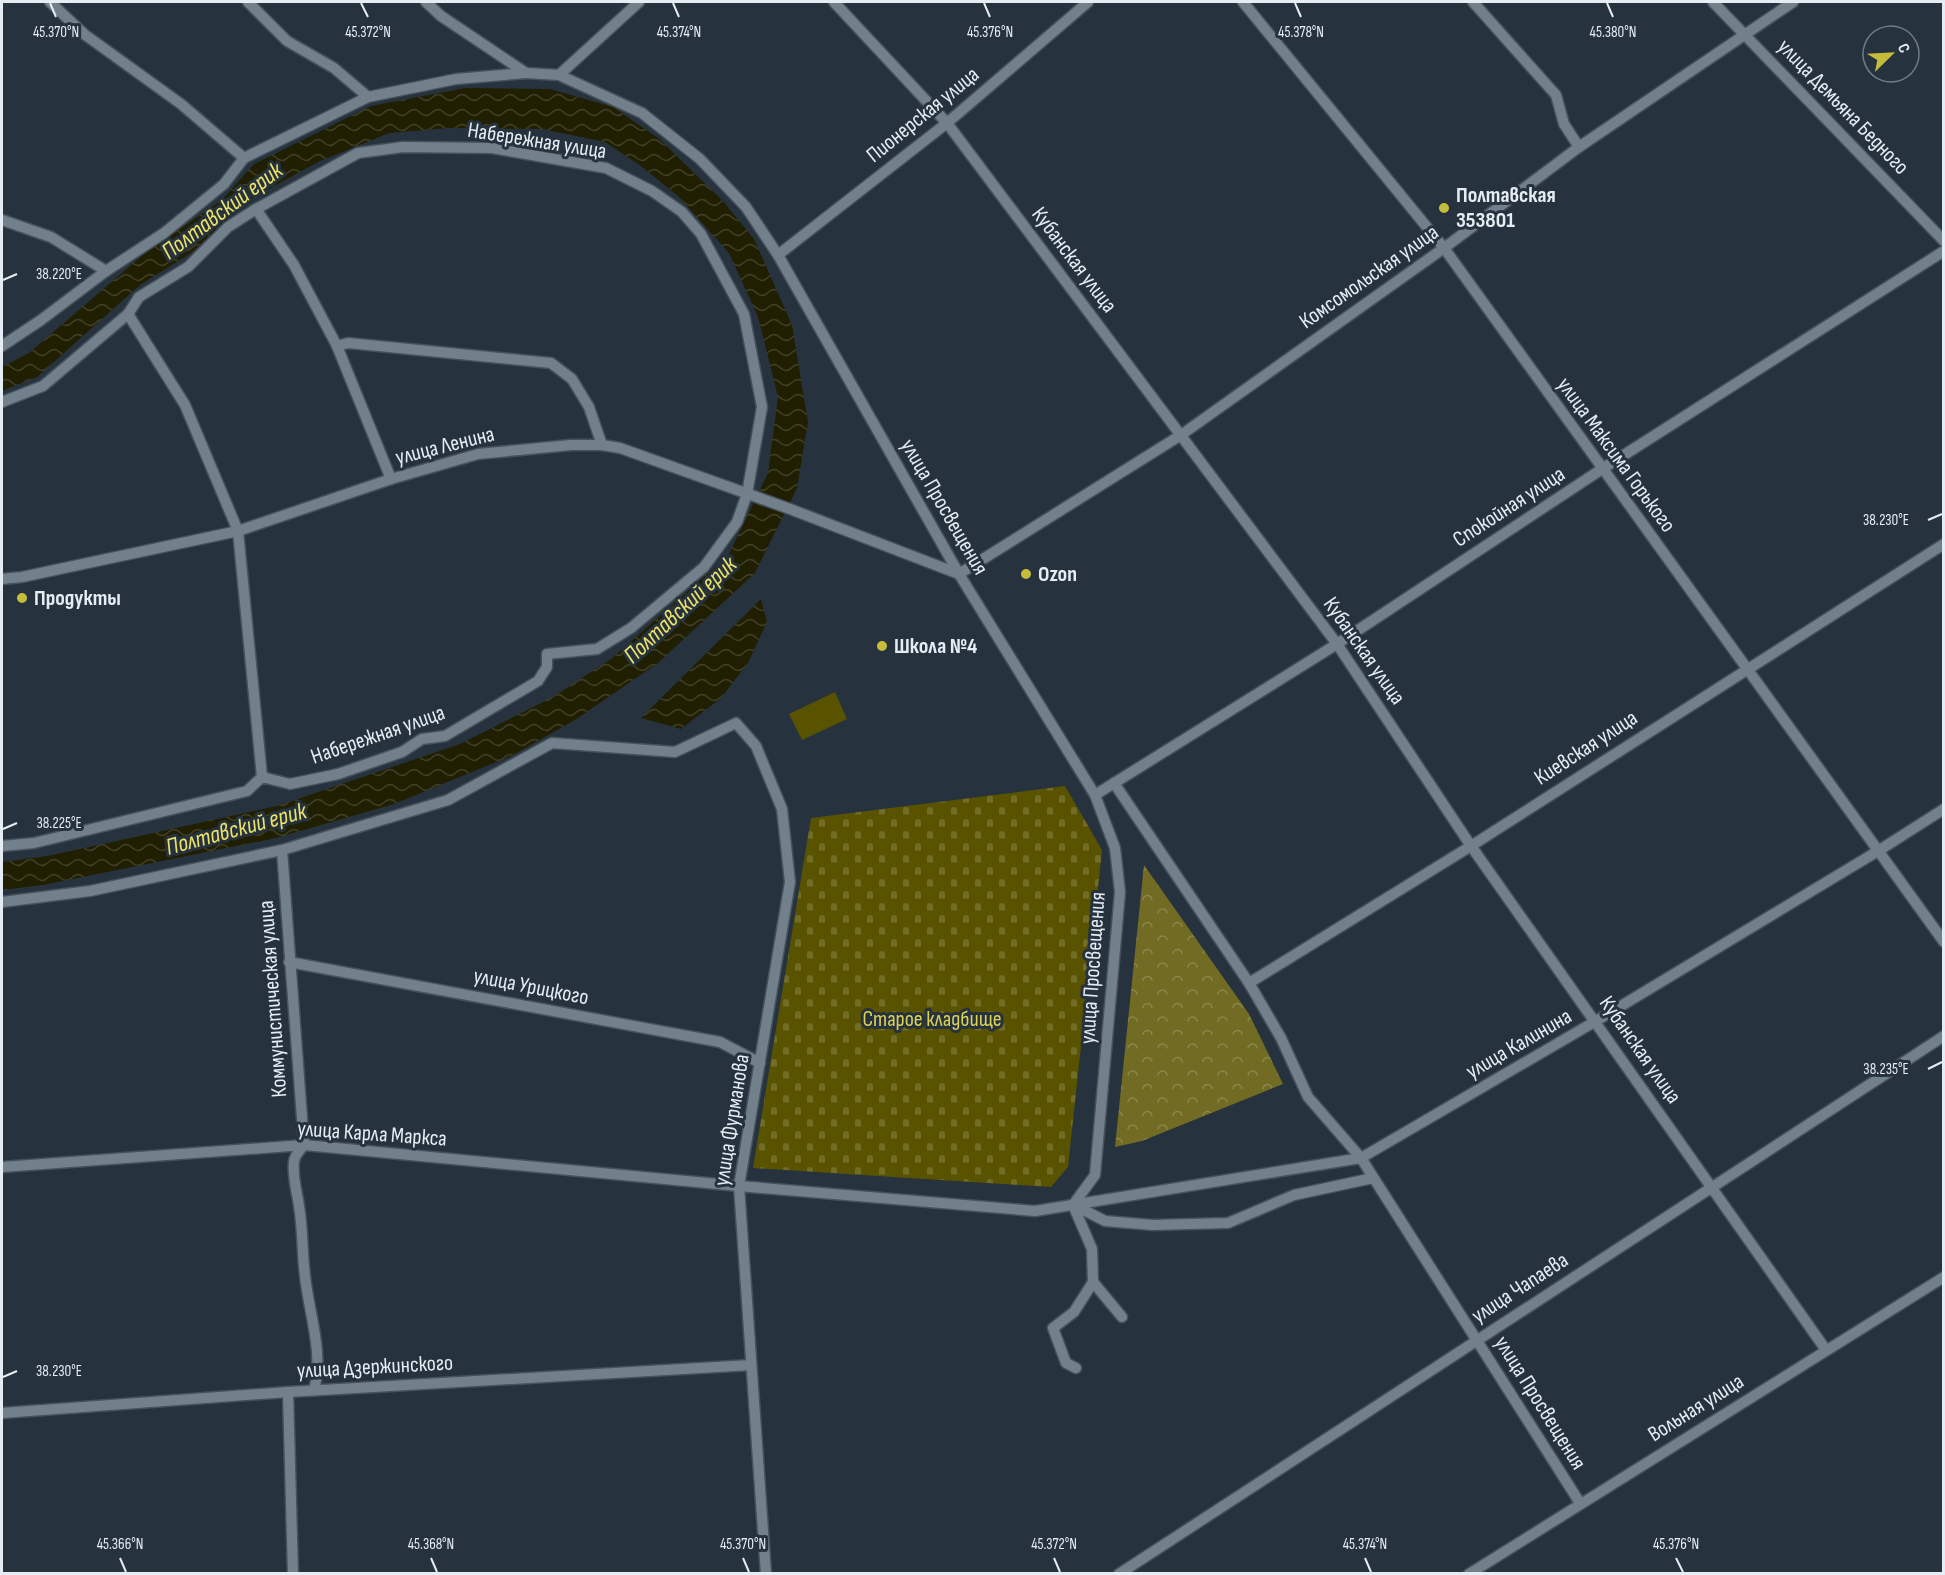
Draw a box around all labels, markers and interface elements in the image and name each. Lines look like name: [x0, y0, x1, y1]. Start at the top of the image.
text: 45.370°N: [33, 23, 79, 42]
text: 45.372°N: [345, 23, 391, 42]
text: 45.374°N: [657, 23, 701, 42]
text: 45.376°N: [967, 23, 1013, 42]
text: 45.378°N: [1278, 23, 1324, 42]
text: 45.380°N: [1590, 23, 1636, 42]
north arrow: [1861, 24, 1921, 84]
street label: улица Демьяна Бедного: [1771, 34, 1915, 180]
text: С: [1893, 41, 1914, 56]
street label: Пионерская улица: [861, 61, 985, 169]
street label: Набережная улица: [466, 117, 608, 165]
water label: Полтавский ерик: [156, 155, 289, 266]
place label: Полтавская 353801: [1456, 182, 1556, 234]
marker: Полтавская 353801: [1437, 201, 1451, 215]
street label: Кубанская улица: [1026, 202, 1122, 318]
street label: Комсомольская улица: [1294, 219, 1444, 335]
text: 38.220°E: [36, 265, 82, 284]
street label: улица Максима Горького: [1551, 372, 1681, 538]
street label: улица Ленина: [393, 421, 497, 471]
street label: улица Просвещения: [894, 434, 994, 580]
street label: Спокойная улица: [1448, 461, 1570, 553]
text: 38.230°E: [1863, 511, 1909, 530]
water label: Полтавский ерик: [617, 550, 743, 670]
place label: Ozon: [1038, 561, 1077, 588]
marker: Ozon: [1019, 567, 1033, 581]
place label: Продукты: [34, 585, 121, 612]
marker: Продукты: [15, 591, 29, 605]
street label: Кубанская улица: [1317, 592, 1411, 710]
place label: Школа №4: [894, 633, 977, 660]
marker: Школа №4: [875, 639, 889, 653]
street label: Набережная улица: [307, 699, 449, 771]
street label: Киевская улица: [1529, 705, 1643, 791]
water label: Полтавский ерик: [163, 796, 310, 862]
text: 38.225°E: [36, 814, 82, 833]
street label: улица Просвещения: [1074, 891, 1112, 1045]
street label: Коммунистическая улица: [253, 900, 293, 1098]
street label: улица Урицкого: [471, 963, 591, 1011]
street label: Кубанская улица: [1593, 991, 1687, 1109]
street label: улица Калинина: [1461, 1003, 1577, 1085]
park label: Старое кладбище: [862, 1006, 1002, 1033]
street label: улица Фурманова: [708, 1052, 756, 1188]
text: 38.235°E: [1863, 1060, 1909, 1079]
street label: улица Карла Маркса: [296, 1115, 448, 1153]
street label: улица Чапаева: [1467, 1247, 1573, 1329]
street label: улица Просвещения: [1488, 1331, 1592, 1475]
street label: улица Дзержинского: [296, 1349, 454, 1385]
text: 38.230°E: [36, 1362, 82, 1381]
street label: Вольная улица: [1643, 1368, 1749, 1448]
text: 45.366°N: [97, 1535, 143, 1554]
text: 45.368°N: [408, 1535, 454, 1554]
text: 45.370°N: [720, 1535, 766, 1554]
text: 45.372°N: [1031, 1535, 1077, 1554]
text: 45.374°N: [1343, 1535, 1387, 1554]
text: 45.376°N: [1653, 1535, 1699, 1554]

